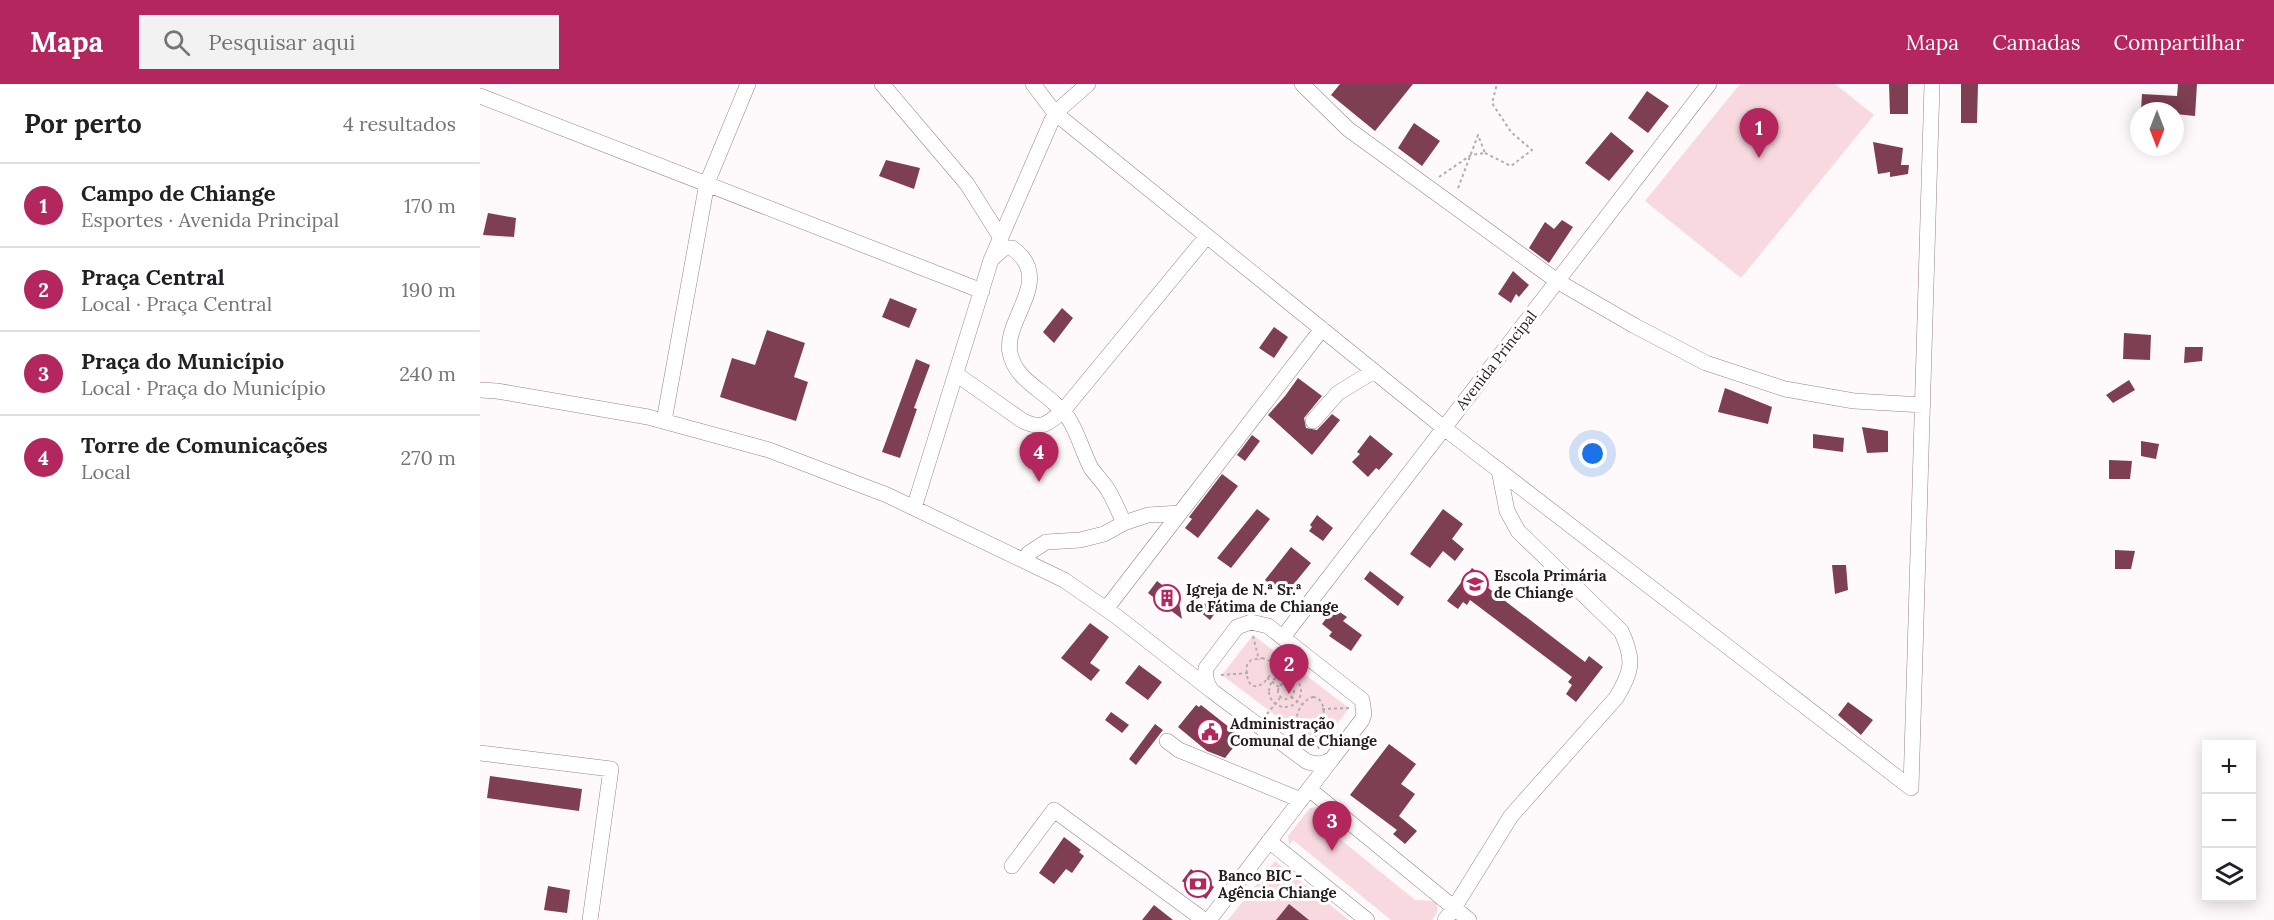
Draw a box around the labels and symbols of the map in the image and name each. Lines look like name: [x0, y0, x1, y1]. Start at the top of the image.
north arrow: [2130, 102, 2184, 156]
pin: 1: [1740, 109, 1778, 158]
street label: Avenida Principal: [1451, 307, 1541, 414]
pin: 4: [1020, 432, 1058, 482]
your location: [1578, 439, 1607, 468]
place label: Escola Primária de Chiange: [1494, 566, 1607, 602]
school or university icon: Escola Primária de Chiange: [1460, 569, 1490, 599]
place label: Igreja de N.ª Sr.ª de Fátima de Chiange: [1186, 580, 1339, 616]
building icon: Igreja de N.ª Sr.ª de Fátima de Chiange: [1152, 583, 1182, 613]
pin: 2: [1270, 644, 1308, 694]
place label: Administração Comunal de Chiange: [1230, 714, 1377, 750]
public building icon: Administração Comunal de Chiange: [1195, 717, 1225, 747]
pin: 3: [1312, 802, 1352, 851]
place label: Banco BIC - Agência Chiange: [1218, 866, 1337, 902]
bank icon: Banco BIC - Agência Chiange: [1183, 869, 1213, 899]

